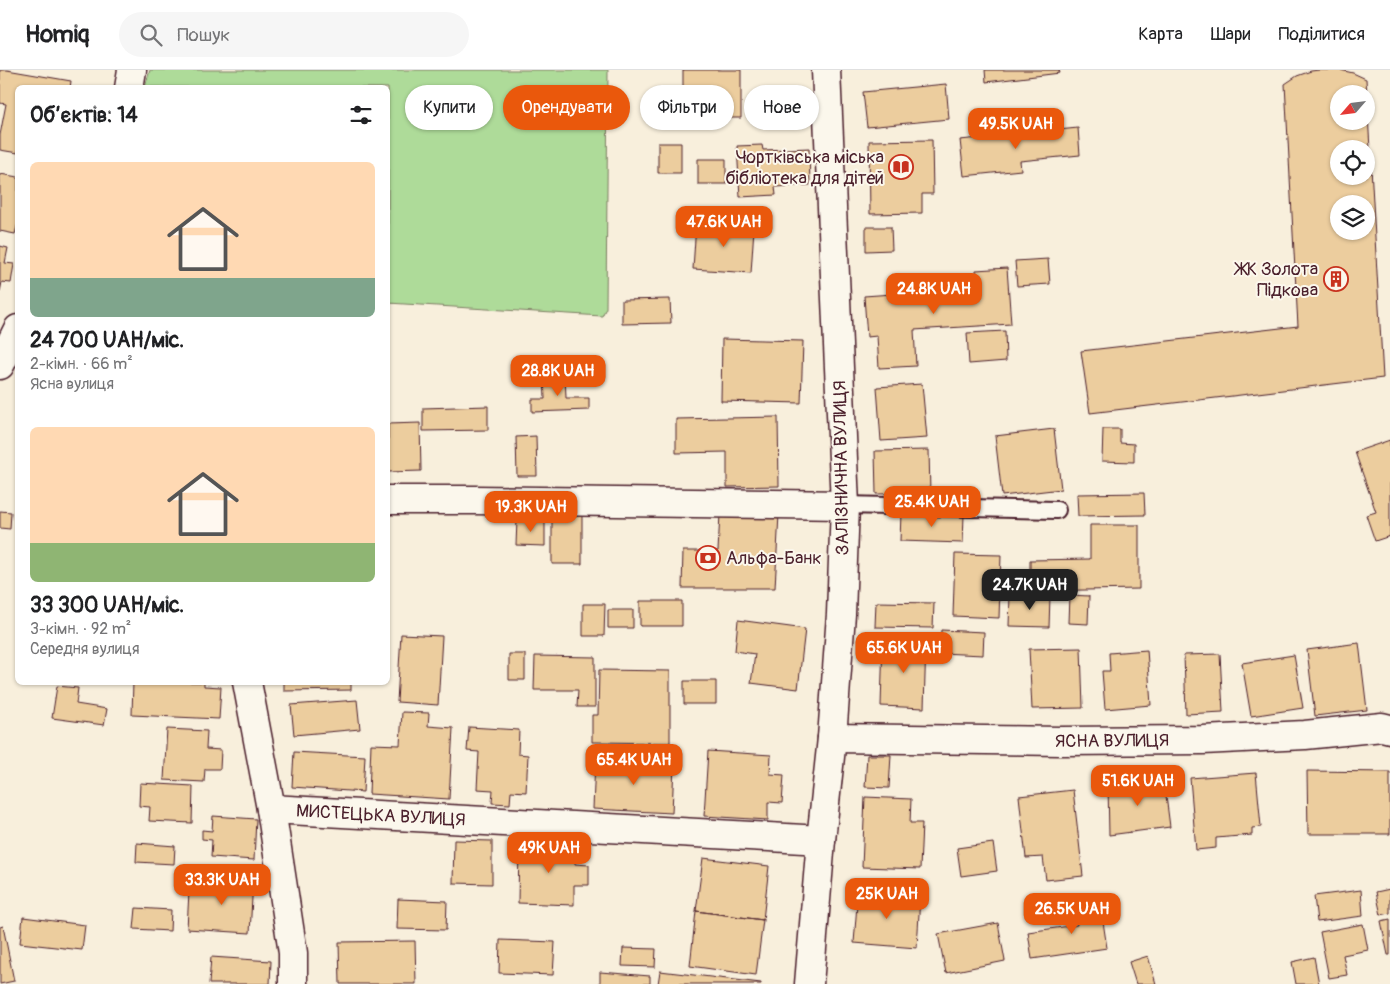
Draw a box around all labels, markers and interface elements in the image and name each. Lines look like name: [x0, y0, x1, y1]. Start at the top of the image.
search box: [119, 12, 469, 57]
text: Homiq: [25, 20, 89, 49]
icon: search: [137, 21, 165, 49]
text: Пошук: [177, 23, 230, 47]
text: Карта: [1138, 23, 1183, 46]
text: Шари: [1211, 23, 1250, 46]
text: Поділитися: [1278, 23, 1365, 46]
chip: Купити: [405, 85, 493, 130]
chip: Орендувати: [503, 85, 630, 130]
chip: Фільтри: [640, 85, 734, 130]
chip: Нове: [744, 85, 819, 130]
north arrow: [1330, 85, 1375, 130]
map controls: [1330, 85, 1375, 240]
icon: filters: [347, 101, 375, 129]
text: Об’єктів: 14: [30, 102, 138, 129]
pin: 49.5K UAH: [959, 108, 1073, 150]
text: 49.5K UAH: [979, 114, 1053, 134]
button: locate: [1330, 140, 1375, 185]
place label: Чортківська міська бібліотека для дітей: [725, 146, 884, 190]
library icon: Чортківська міська бібліотека для дітей: [888, 154, 914, 180]
icon: home: [158, 194, 248, 284]
button: layers: [1330, 195, 1375, 240]
pin: 47.6K UAH: [667, 206, 781, 248]
text: 47.6K UAH: [687, 212, 761, 232]
place label: ЖК Золота Підкова: [1233, 258, 1318, 302]
building icon: ЖК Золота Підкова: [1323, 266, 1349, 292]
pin: 24.8K UAH: [877, 272, 991, 315]
text: 24.8K UAH: [897, 279, 971, 299]
text: 24 700 UAH/міс.: [30, 327, 184, 354]
text: 2-кімн. · 66 m²: [30, 354, 133, 374]
pin: 28.8K UAH: [501, 354, 615, 397]
text: 28.8K UAH: [522, 361, 594, 381]
text: Ясна вулиця: [30, 374, 114, 394]
street label: ЗАЛІЗНИЧНА ВУЛИЦЯ: [828, 380, 855, 556]
icon: home: [158, 459, 248, 549]
pin: 25.4K UAH: [875, 486, 989, 528]
pin: 19.3K UAH: [474, 490, 588, 533]
text: 25.4K UAH: [895, 492, 969, 512]
text: 19.3K UAH: [495, 497, 567, 517]
bank icon: Альфа-Банк: [695, 545, 721, 571]
place label: Альфа-Банк: [726, 547, 822, 570]
pin: 24.7K UAH: [973, 568, 1087, 611]
text: 24.7K UAH: [993, 575, 1067, 595]
text: 33 300 UAH/міс.: [30, 592, 184, 619]
text: 3-кімн. · 92 m²: [30, 619, 131, 639]
pin: 65.6K UAH: [847, 632, 961, 674]
text: 65.6K UAH: [866, 638, 942, 658]
text: Середня вулиця: [30, 639, 140, 659]
street label: ЯСНА ВУЛИЦЯ: [1055, 729, 1169, 753]
pin: 65.4K UAH: [577, 744, 691, 786]
text: 65.4K UAH: [597, 750, 672, 770]
pin: 51.6K UAH: [1081, 764, 1195, 807]
text: 51.6K UAH: [1102, 771, 1174, 791]
street label: МИСТЕЦЬКА ВУЛИЦЯ: [295, 799, 466, 832]
pin: 49K UAH: [503, 832, 595, 874]
text: 49K UAH: [518, 838, 580, 858]
pin: 33.3K UAH: [165, 864, 279, 906]
text: 33.3K UAH: [185, 870, 259, 890]
pin: 25K UAH: [841, 878, 933, 920]
text: 25K UAH: [856, 884, 918, 904]
pin: 26.5K UAH: [1015, 892, 1129, 935]
text: 26.5K UAH: [1035, 899, 1109, 919]

